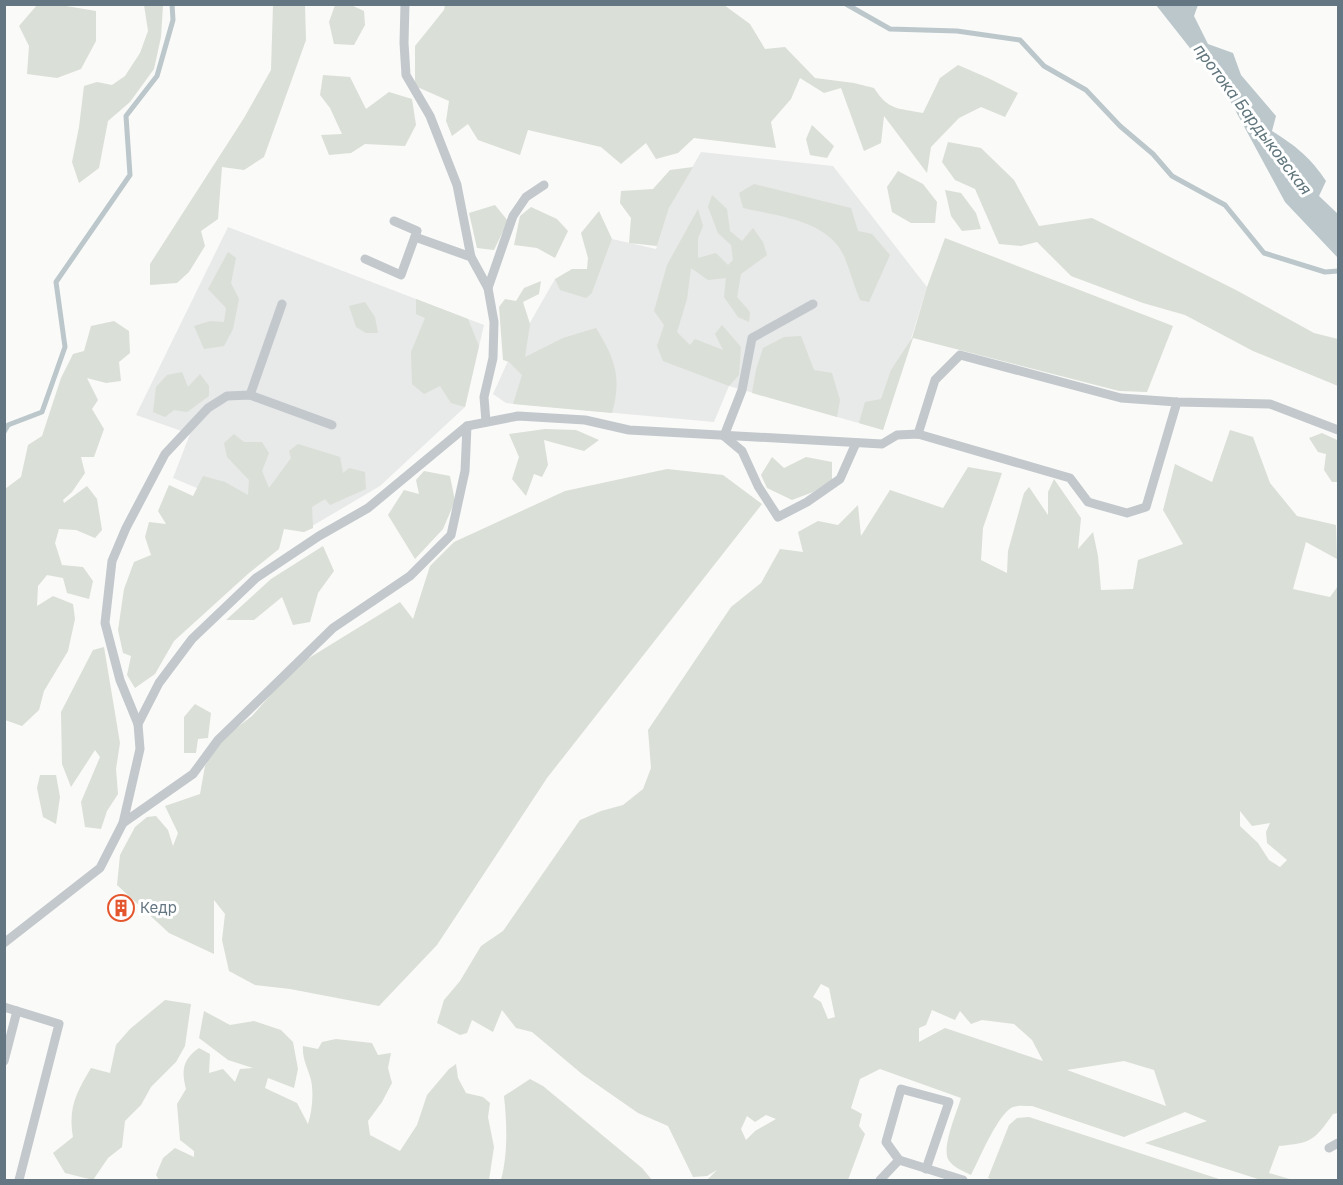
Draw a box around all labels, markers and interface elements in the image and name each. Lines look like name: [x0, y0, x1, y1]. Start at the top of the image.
water label: протока Бардыковская: [1190, 40, 1316, 199]
building icon: Кедр: [106, 893, 136, 923]
place label: Кедр: [140, 898, 177, 917]

